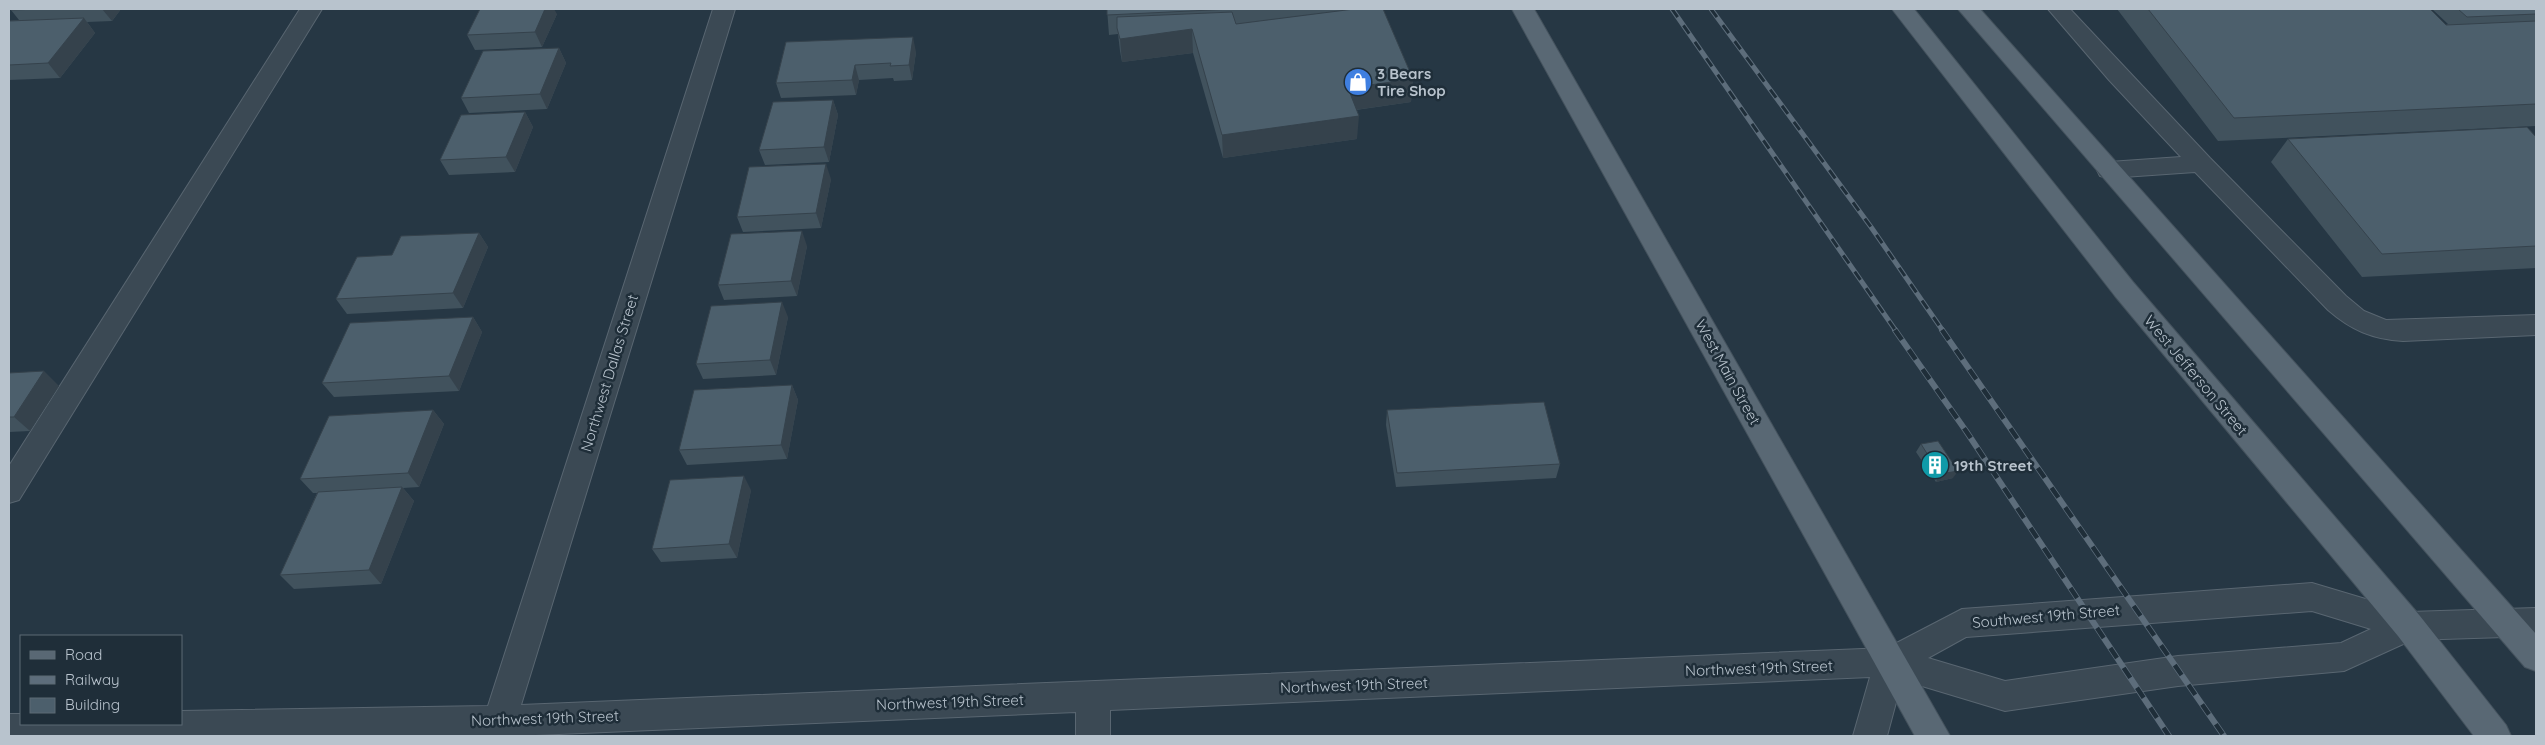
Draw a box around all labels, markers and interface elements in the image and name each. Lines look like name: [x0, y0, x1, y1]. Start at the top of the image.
place label: 3 Bears Tire Shop: [1377, 64, 1446, 100]
shop icon: 3 Bears Tire Shop: [1343, 67, 1373, 97]
street label: Northwest Dallas Street: [576, 292, 642, 454]
street label: West Jefferson Street: [2140, 311, 2252, 439]
street label: West Main Street: [1691, 316, 1765, 428]
building icon: 19th Street: [1920, 450, 1950, 480]
place label: 19th Street: [1954, 456, 2033, 475]
street label: Southwest 19th Street: [1971, 600, 2121, 632]
legend: [20, 635, 182, 725]
text: Road: [65, 645, 102, 664]
street label: Northwest 19th Street: [1685, 656, 1833, 680]
text: Railway: [65, 670, 120, 689]
street label: Northwest 19th Street: [1280, 673, 1428, 697]
street label: Northwest 19th Street: [876, 690, 1024, 714]
text: Building: [65, 695, 120, 714]
street label: Northwest 19th Street: [471, 706, 619, 730]

